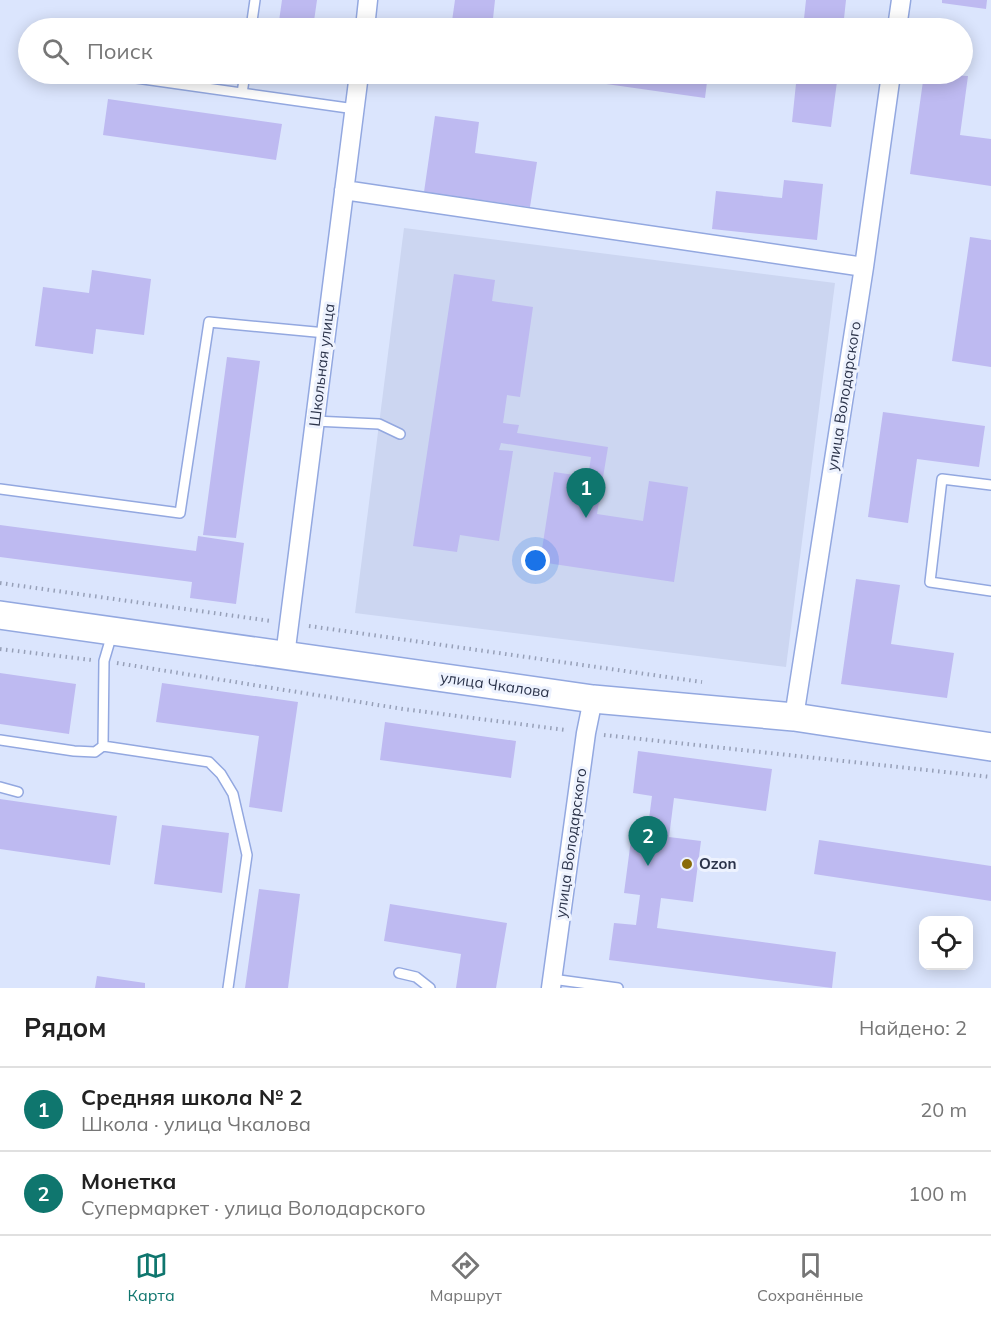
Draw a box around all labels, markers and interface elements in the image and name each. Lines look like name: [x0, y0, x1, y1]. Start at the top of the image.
search box: [18, 18, 973, 84]
icon: search: [39, 35, 72, 68]
text: Поиск: [87, 37, 153, 65]
street label: Школьная улица: [305, 302, 338, 428]
street label: улица Володарского: [822, 320, 865, 472]
pin: 1: [566, 468, 606, 518]
your location: [521, 546, 550, 575]
street label: улица Чкалова: [439, 667, 551, 702]
street label: улица Володарского: [551, 767, 590, 919]
pin: 2: [628, 816, 668, 866]
place label: Ozon: [699, 854, 736, 873]
marker: Ozon: [680, 857, 694, 871]
map controls: [919, 916, 973, 970]
button: locate: [919, 916, 973, 970]
text: Рядом: [24, 1011, 107, 1044]
text: Найдено: 2: [859, 1015, 967, 1040]
text: Средняя школа № 2: [81, 1083, 302, 1111]
text: 1: [38, 1097, 50, 1122]
text: 20 m: [920, 1097, 967, 1122]
text: Школа · улица Чкалова: [81, 1111, 311, 1136]
text: Монетка: [81, 1167, 177, 1195]
text: 2: [38, 1181, 50, 1206]
text: 100 m: [908, 1181, 967, 1206]
text: Супермаркет · улица Володарского: [81, 1195, 426, 1220]
tab: Карта: [128, 1249, 175, 1305]
tab: Маршрут: [430, 1249, 502, 1305]
tab: Сохранённые: [757, 1249, 863, 1305]

